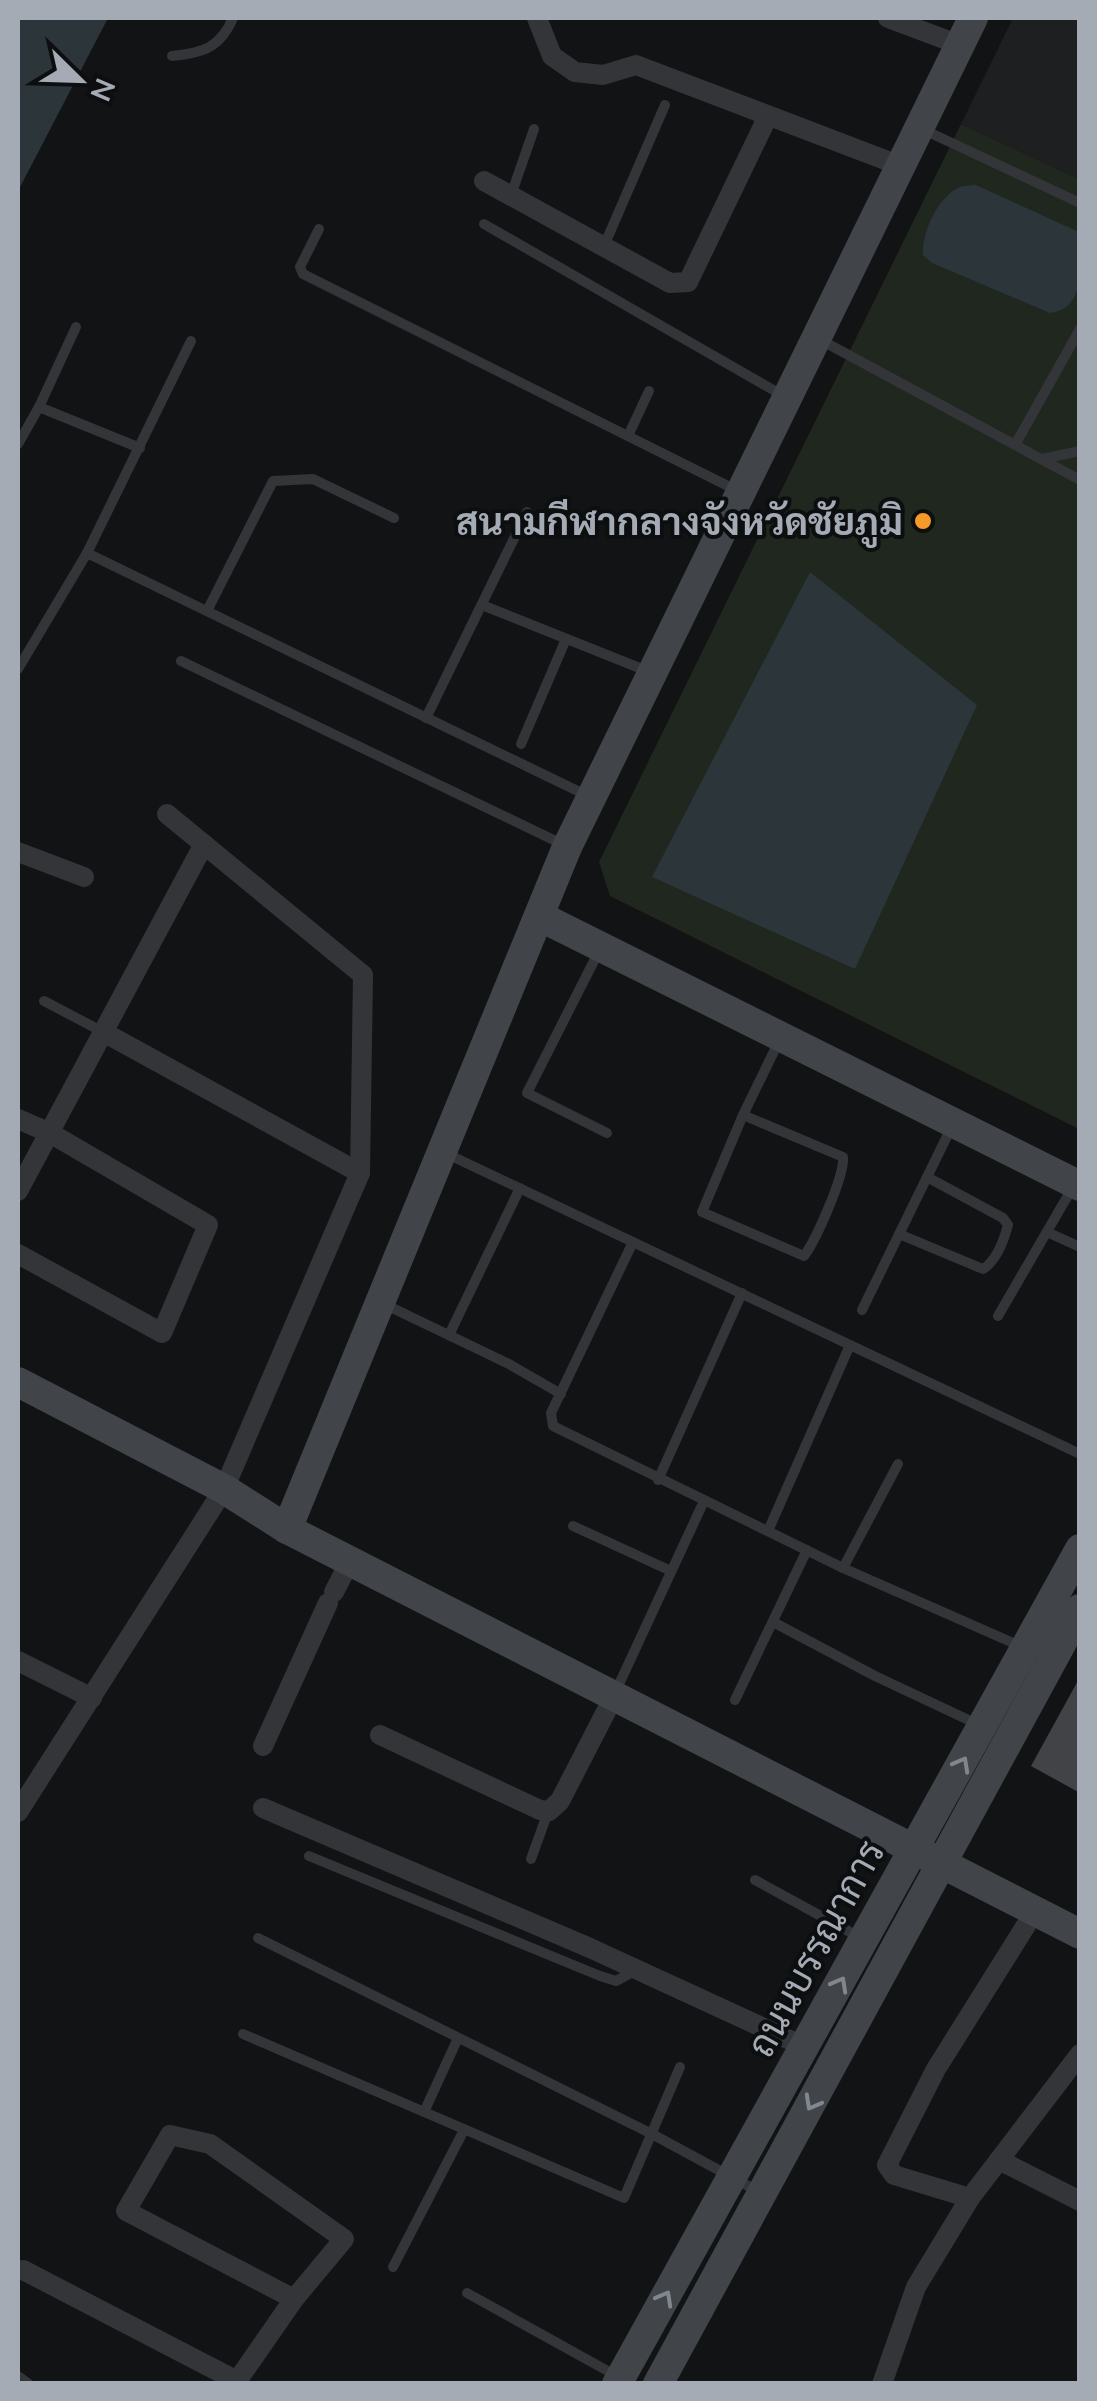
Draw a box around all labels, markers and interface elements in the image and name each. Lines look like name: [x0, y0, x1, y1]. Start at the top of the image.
north arrow: [30, 30, 130, 130]
text: N: [83, 73, 124, 107]
place label: สนามกีฬากลางจังหวัดชัยภูมิ: [456, 497, 903, 548]
marker: สนามกีฬากลางจังหวัดชัยภูมิ: [912, 510, 934, 532]
one-way arrow: [950, 1757, 969, 1775]
street label: ถนนบรรณาการ: [736, 1831, 894, 2065]
one-way arrow: [828, 1977, 848, 1995]
one-way arrow: [804, 2092, 824, 2110]
one-way arrow: [653, 2291, 672, 2309]

